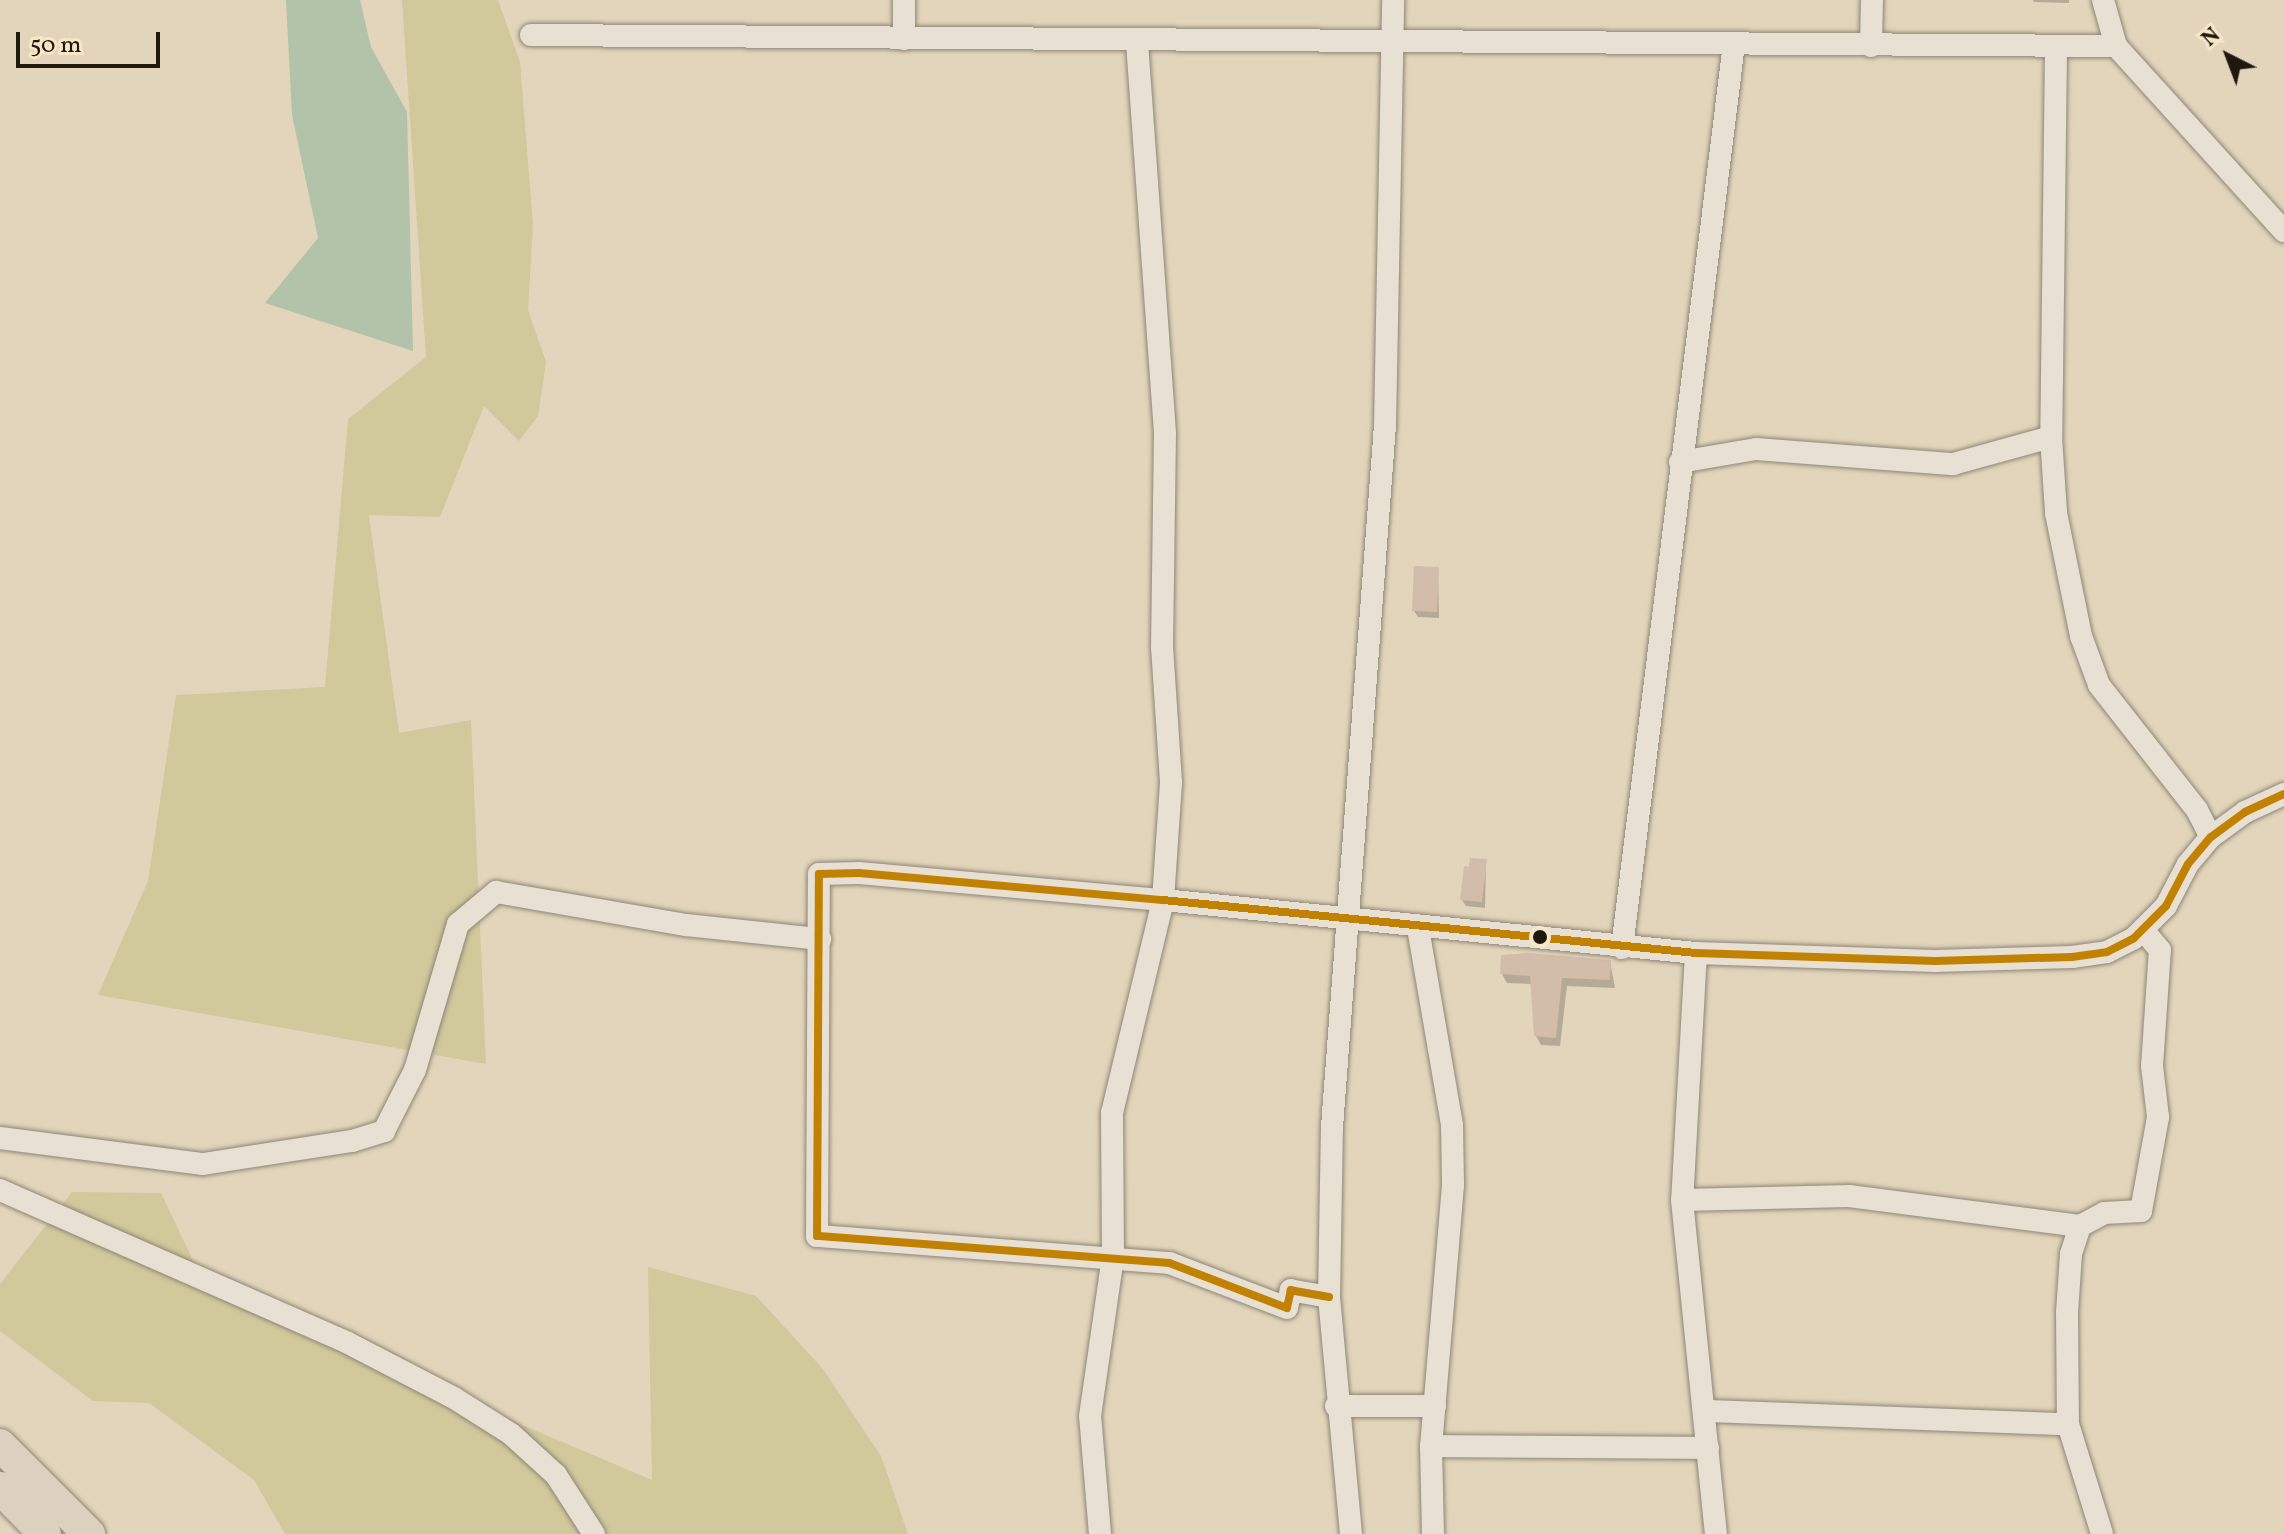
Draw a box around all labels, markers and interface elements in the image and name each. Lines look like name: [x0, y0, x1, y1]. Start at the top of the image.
scale bar: [20, 16, 164, 66]
north arrow: [2188, 16, 2268, 96]
text: N: [2195, 21, 2228, 55]
text: 50 m: [30, 29, 82, 63]
unlabelled marker: [1532, 929, 1548, 945]

